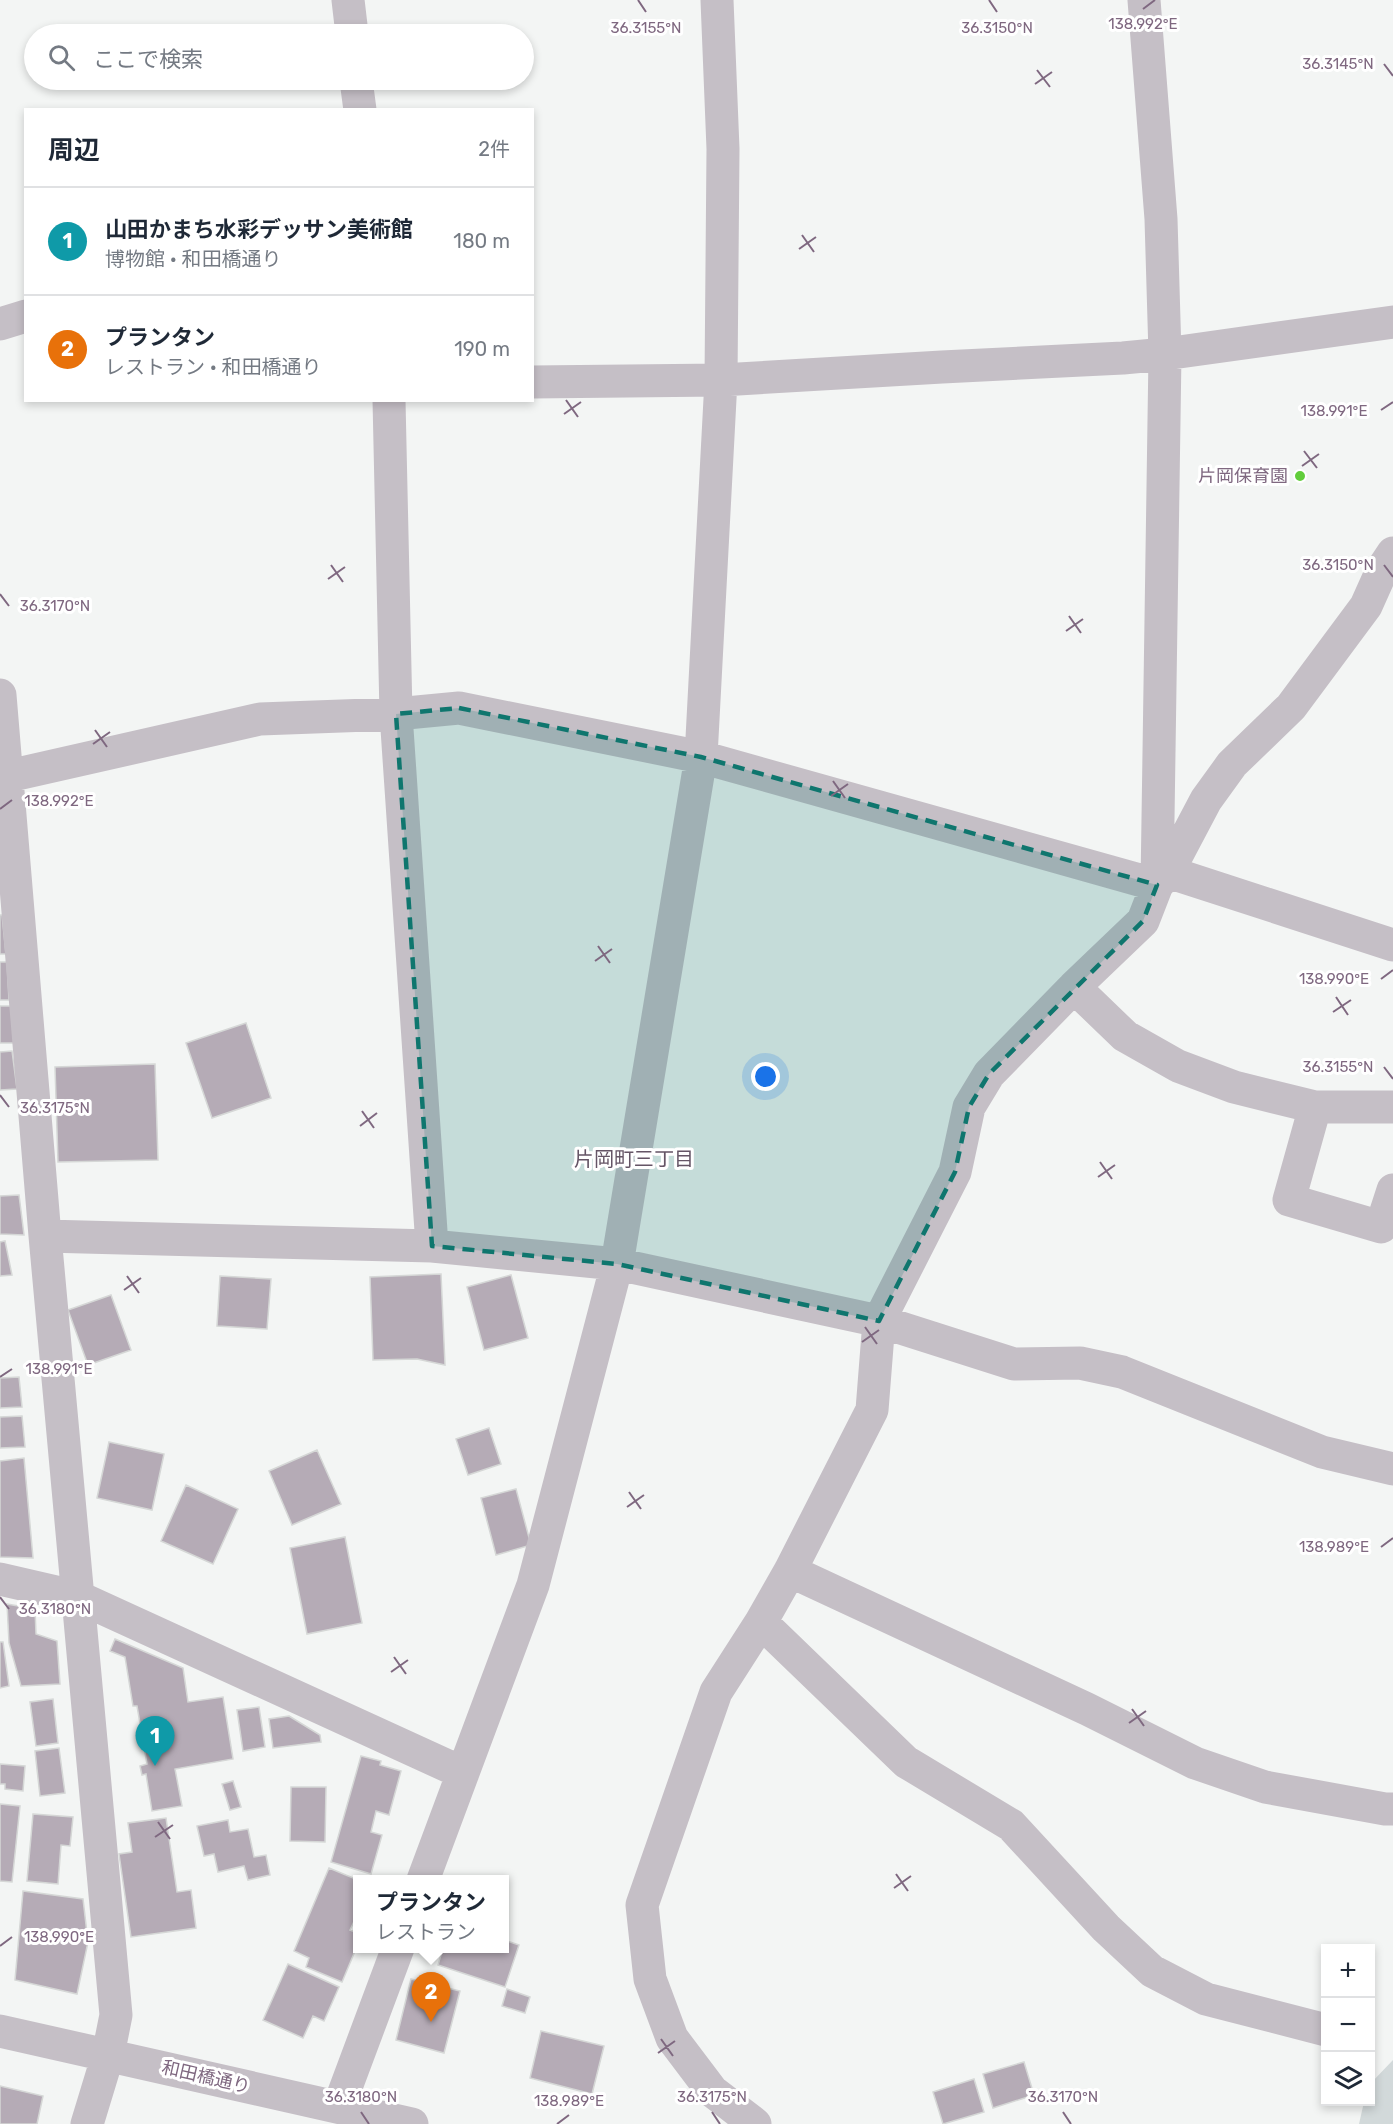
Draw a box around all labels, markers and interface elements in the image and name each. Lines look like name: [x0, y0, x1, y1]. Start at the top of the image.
text: 138.992°E: [1108, 15, 1178, 33]
text: 36.3155°N: [610, 19, 682, 37]
text: 36.3150°N: [961, 19, 1033, 37]
search box: [24, 24, 534, 90]
icon: search: [45, 41, 78, 74]
text: ここで検索: [93, 46, 203, 73]
text: 36.3145°N: [1302, 55, 1374, 73]
text: 周辺: [48, 135, 100, 166]
text: 2件: [478, 137, 510, 161]
text: 山田かまち水彩デッサン美術館: [105, 216, 413, 243]
text: 1: [63, 229, 72, 253]
text: 180 m: [453, 229, 510, 253]
text: 博物館 · 和田橋通り: [105, 247, 281, 271]
text: プランタン: [105, 324, 215, 351]
text: 2: [61, 337, 74, 361]
text: 190 m: [454, 337, 510, 361]
text: レストラン · 和田橋通り: [105, 355, 321, 379]
text: 138.991°E: [1300, 402, 1368, 420]
place label: 片岡保育園: [1198, 465, 1288, 487]
marker: 片岡保育園: [1293, 469, 1307, 483]
text: 36.3150°N: [1302, 556, 1374, 574]
text: 36.3170°N: [20, 597, 90, 615]
text: 138.992°E: [24, 792, 94, 810]
text: 138.990°E: [1299, 970, 1369, 988]
text: 36.3155°N: [1302, 1058, 1374, 1076]
your location: [751, 1062, 780, 1091]
text: 36.3175°N: [20, 1099, 90, 1117]
district label: 片岡町三丁目: [574, 1147, 694, 1171]
text: 138.991°E: [25, 1360, 93, 1378]
text: 138.989°E: [1299, 1538, 1369, 1556]
text: 36.3180°N: [19, 1600, 91, 1618]
pin: 1: [136, 1716, 174, 1766]
popup: [353, 1875, 509, 1953]
text: プランタン: [376, 1889, 486, 1916]
text: レストラン: [376, 1920, 476, 1944]
text: 138.990°E: [24, 1928, 94, 1946]
map controls: [1321, 1944, 1375, 2106]
button: +: [1321, 1944, 1375, 1998]
pin: 2: [412, 1972, 450, 2022]
button: −: [1321, 1998, 1375, 2052]
button: layers: [1321, 2052, 1375, 2106]
street label: 和田橋通り: [160, 2056, 252, 2098]
text: 36.3180°N: [325, 2088, 397, 2106]
text: 36.3175°N: [677, 2088, 747, 2106]
text: 36.3170°N: [1028, 2088, 1098, 2106]
text: 138.989°E: [534, 2092, 604, 2110]

